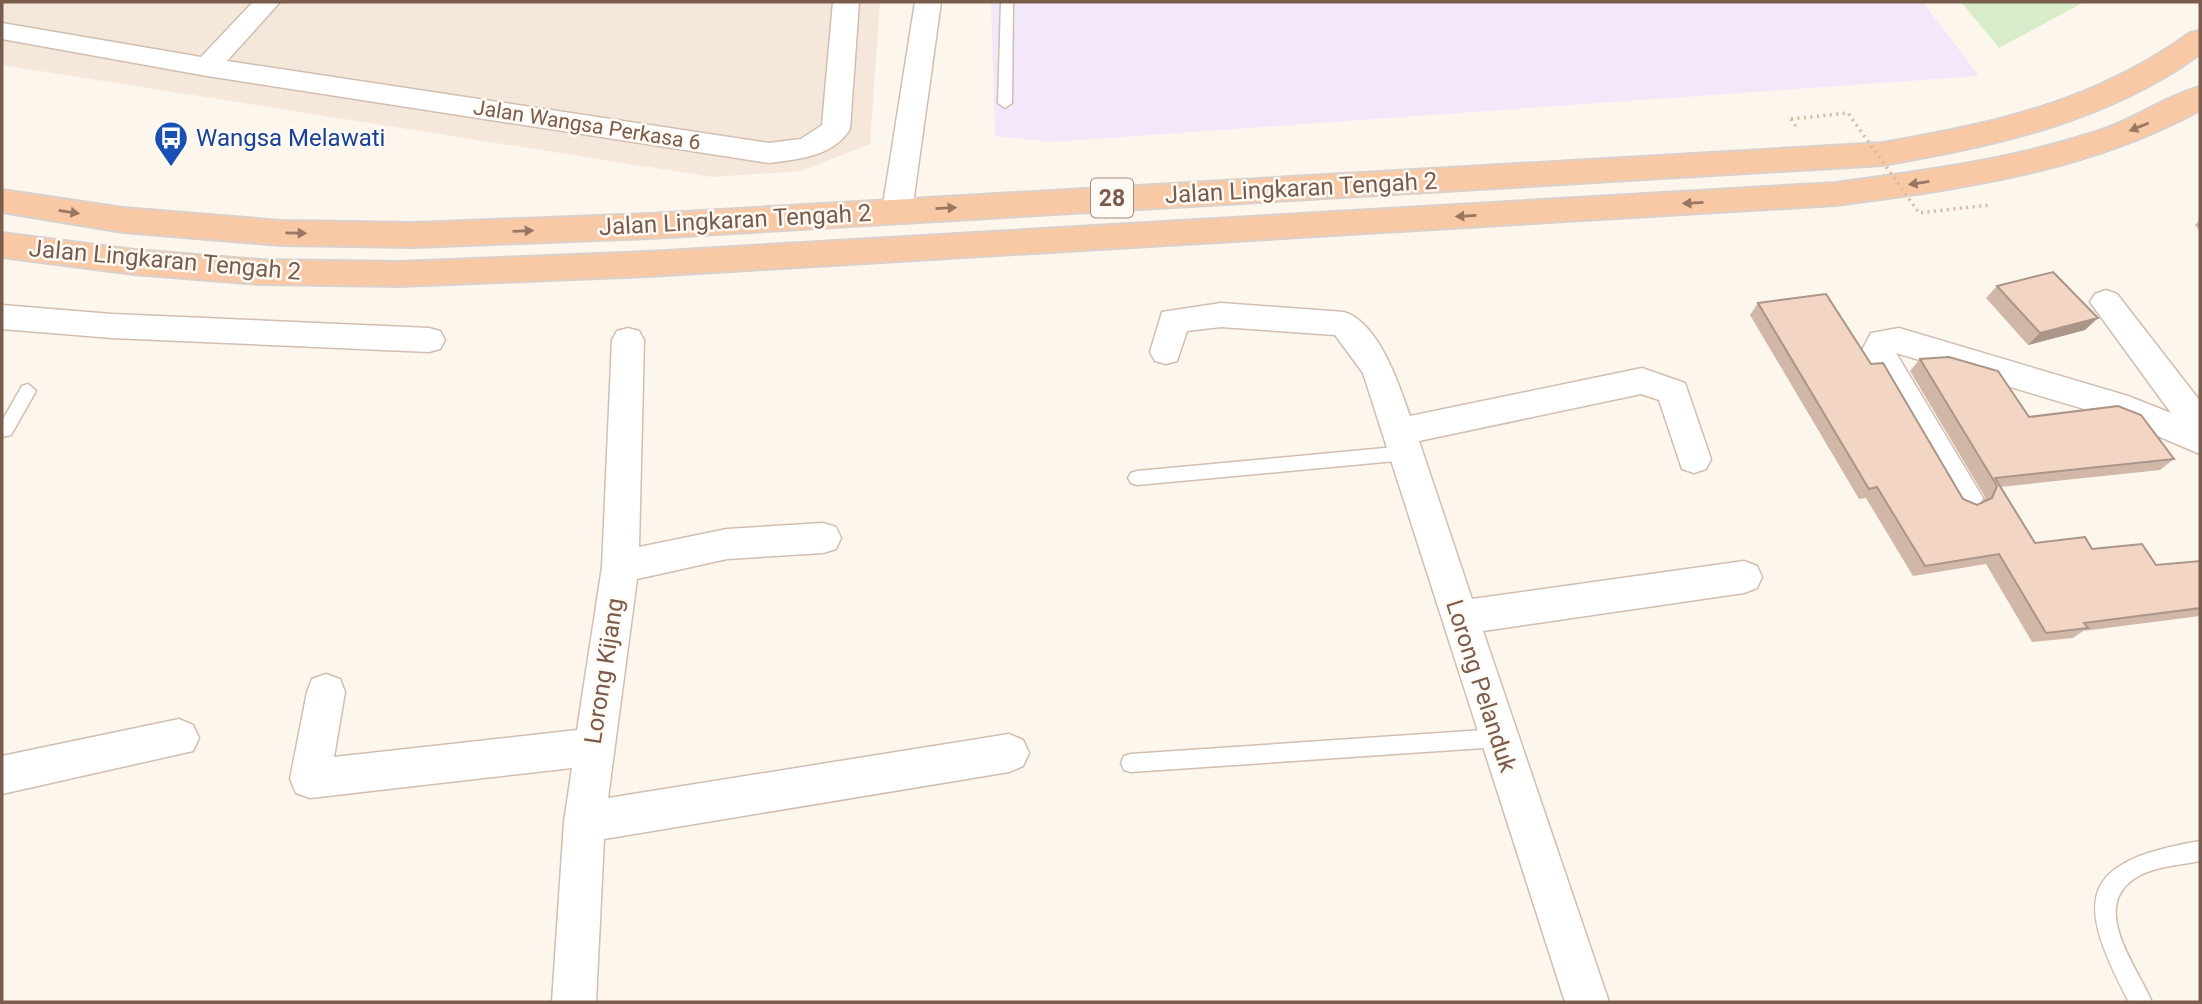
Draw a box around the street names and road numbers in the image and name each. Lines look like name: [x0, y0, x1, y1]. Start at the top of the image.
street label: Jalan Wangsa Perkasa 6: [472, 95, 702, 155]
street label: Jalan Lingkaran Tengah 2: [1164, 167, 1438, 209]
road number: 28: [1091, 178, 1133, 218]
street label: Jalan Lingkaran Tengah 2: [598, 199, 872, 241]
street label: Jalan Lingkaran Tengah 2: [28, 234, 302, 286]
street label: Lorong Kijang: [579, 596, 629, 746]
street label: Lorong Pelanduk: [1440, 596, 1522, 777]

